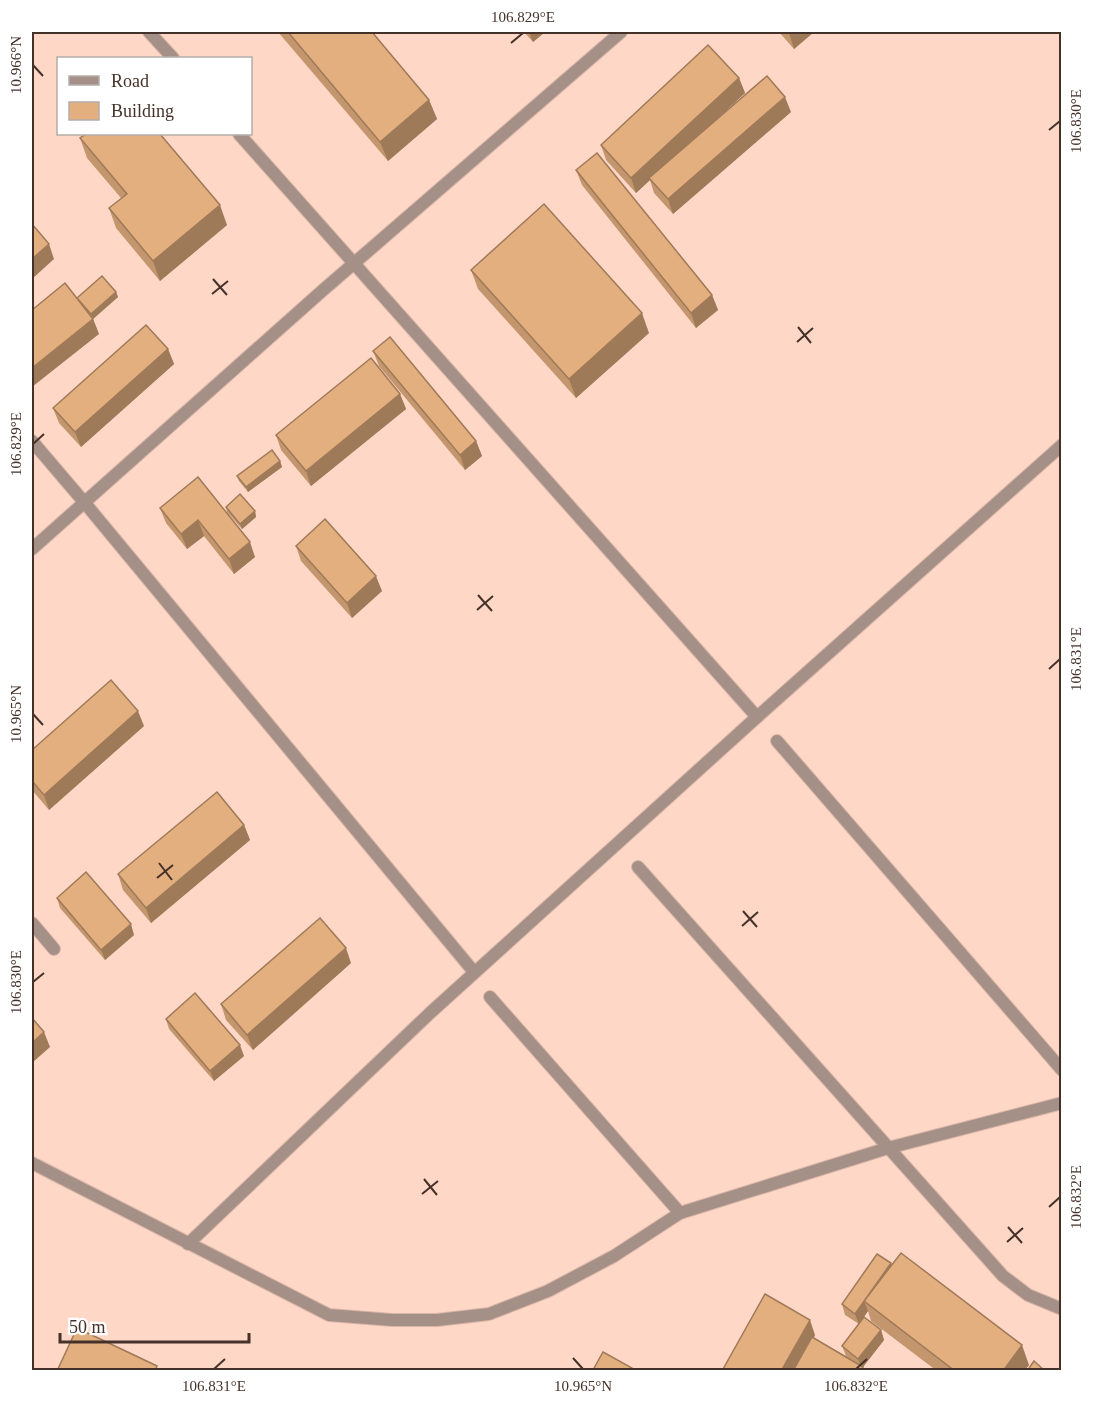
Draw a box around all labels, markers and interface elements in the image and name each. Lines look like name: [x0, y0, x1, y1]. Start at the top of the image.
text: 106.829°E: [491, 9, 555, 25]
text: 10.966°N: [8, 36, 24, 94]
legend: [57, 57, 252, 135]
text: Road: [111, 71, 149, 91]
text: 106.830°E: [1068, 89, 1084, 153]
text: Building: [111, 101, 174, 121]
text: 106.829°E: [8, 412, 24, 476]
text: 106.831°E: [1068, 627, 1084, 691]
text: 10.965°N: [8, 685, 24, 743]
text: 106.830°E: [8, 950, 24, 1014]
text: 106.832°E: [1068, 1165, 1084, 1229]
scale bar: [60, 1306, 249, 1344]
text: 50 m: [69, 1317, 106, 1337]
text: 106.831°E: [182, 1378, 246, 1394]
text: 10.965°N: [554, 1378, 612, 1394]
text: 106.832°E: [824, 1378, 888, 1394]

